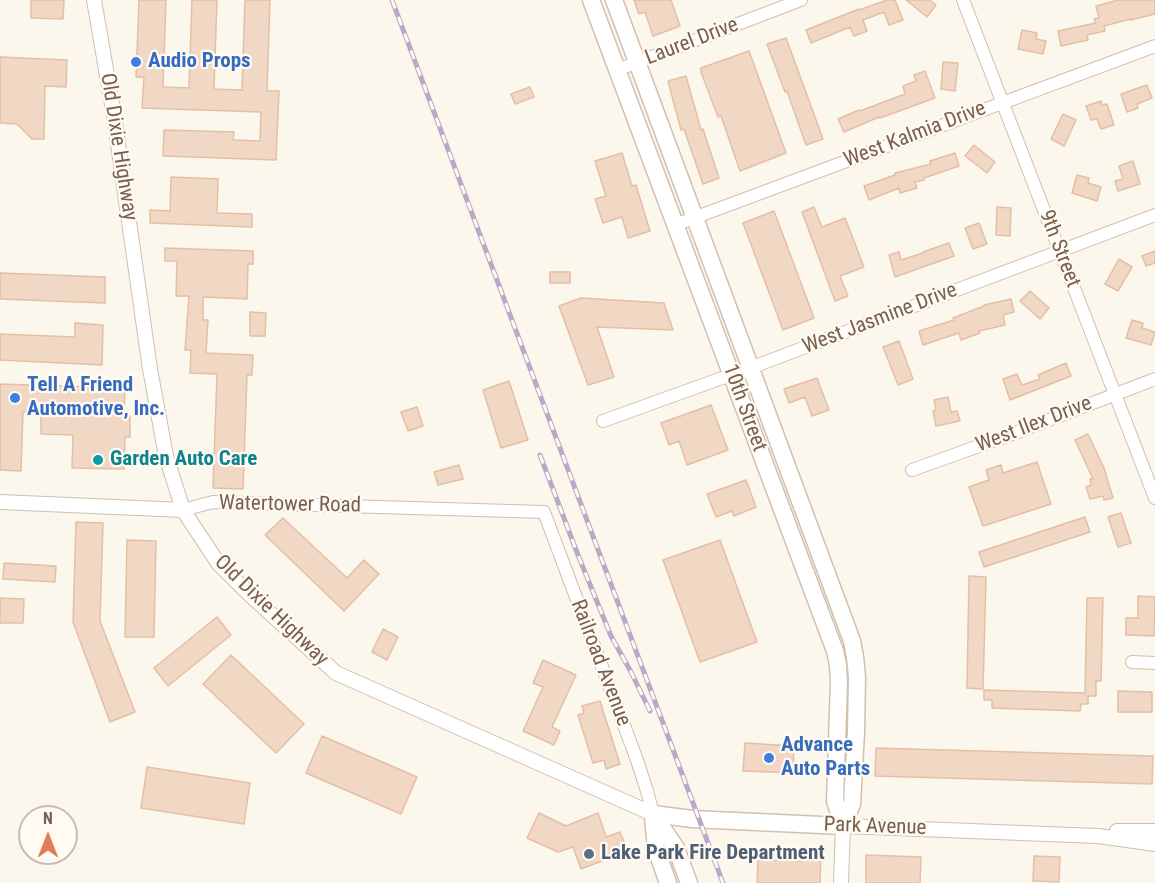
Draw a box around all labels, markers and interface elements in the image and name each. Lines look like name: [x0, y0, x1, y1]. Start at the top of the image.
street label: Laurel Drive: [642, 13, 742, 71]
place label: Audio Props: [148, 49, 251, 75]
marker: Audio Props: [129, 55, 143, 69]
street label: Old Dixie Highway: [94, 72, 142, 222]
street label: West Kalmia Drive: [841, 96, 989, 174]
street label: 9th Street: [1033, 207, 1085, 291]
street label: West Jasmine Drive: [799, 278, 961, 360]
street label: 10th Street: [717, 361, 771, 455]
place label: Tell A Friend Automotive, Inc.: [27, 373, 165, 423]
marker: Tell A Friend Automotive, Inc.: [8, 391, 22, 405]
street label: West Ilex Drive: [973, 391, 1095, 459]
place label: Garden Auto Care: [110, 447, 257, 473]
marker: Garden Auto Care: [91, 453, 105, 467]
street label: Watertower Road: [219, 491, 361, 519]
street label: Old Dixie Highway: [209, 550, 333, 672]
street label: Railroad Avenue: [564, 596, 636, 730]
place label: Advance Auto Parts: [781, 733, 870, 783]
marker: Advance Auto Parts: [762, 751, 776, 765]
north arrow: [18, 805, 78, 865]
text: N: [43, 809, 53, 828]
street label: Park Avenue: [823, 813, 927, 841]
place label: Lake Park Fire Department: [601, 841, 825, 867]
marker: Lake Park Fire Department: [582, 847, 596, 861]

